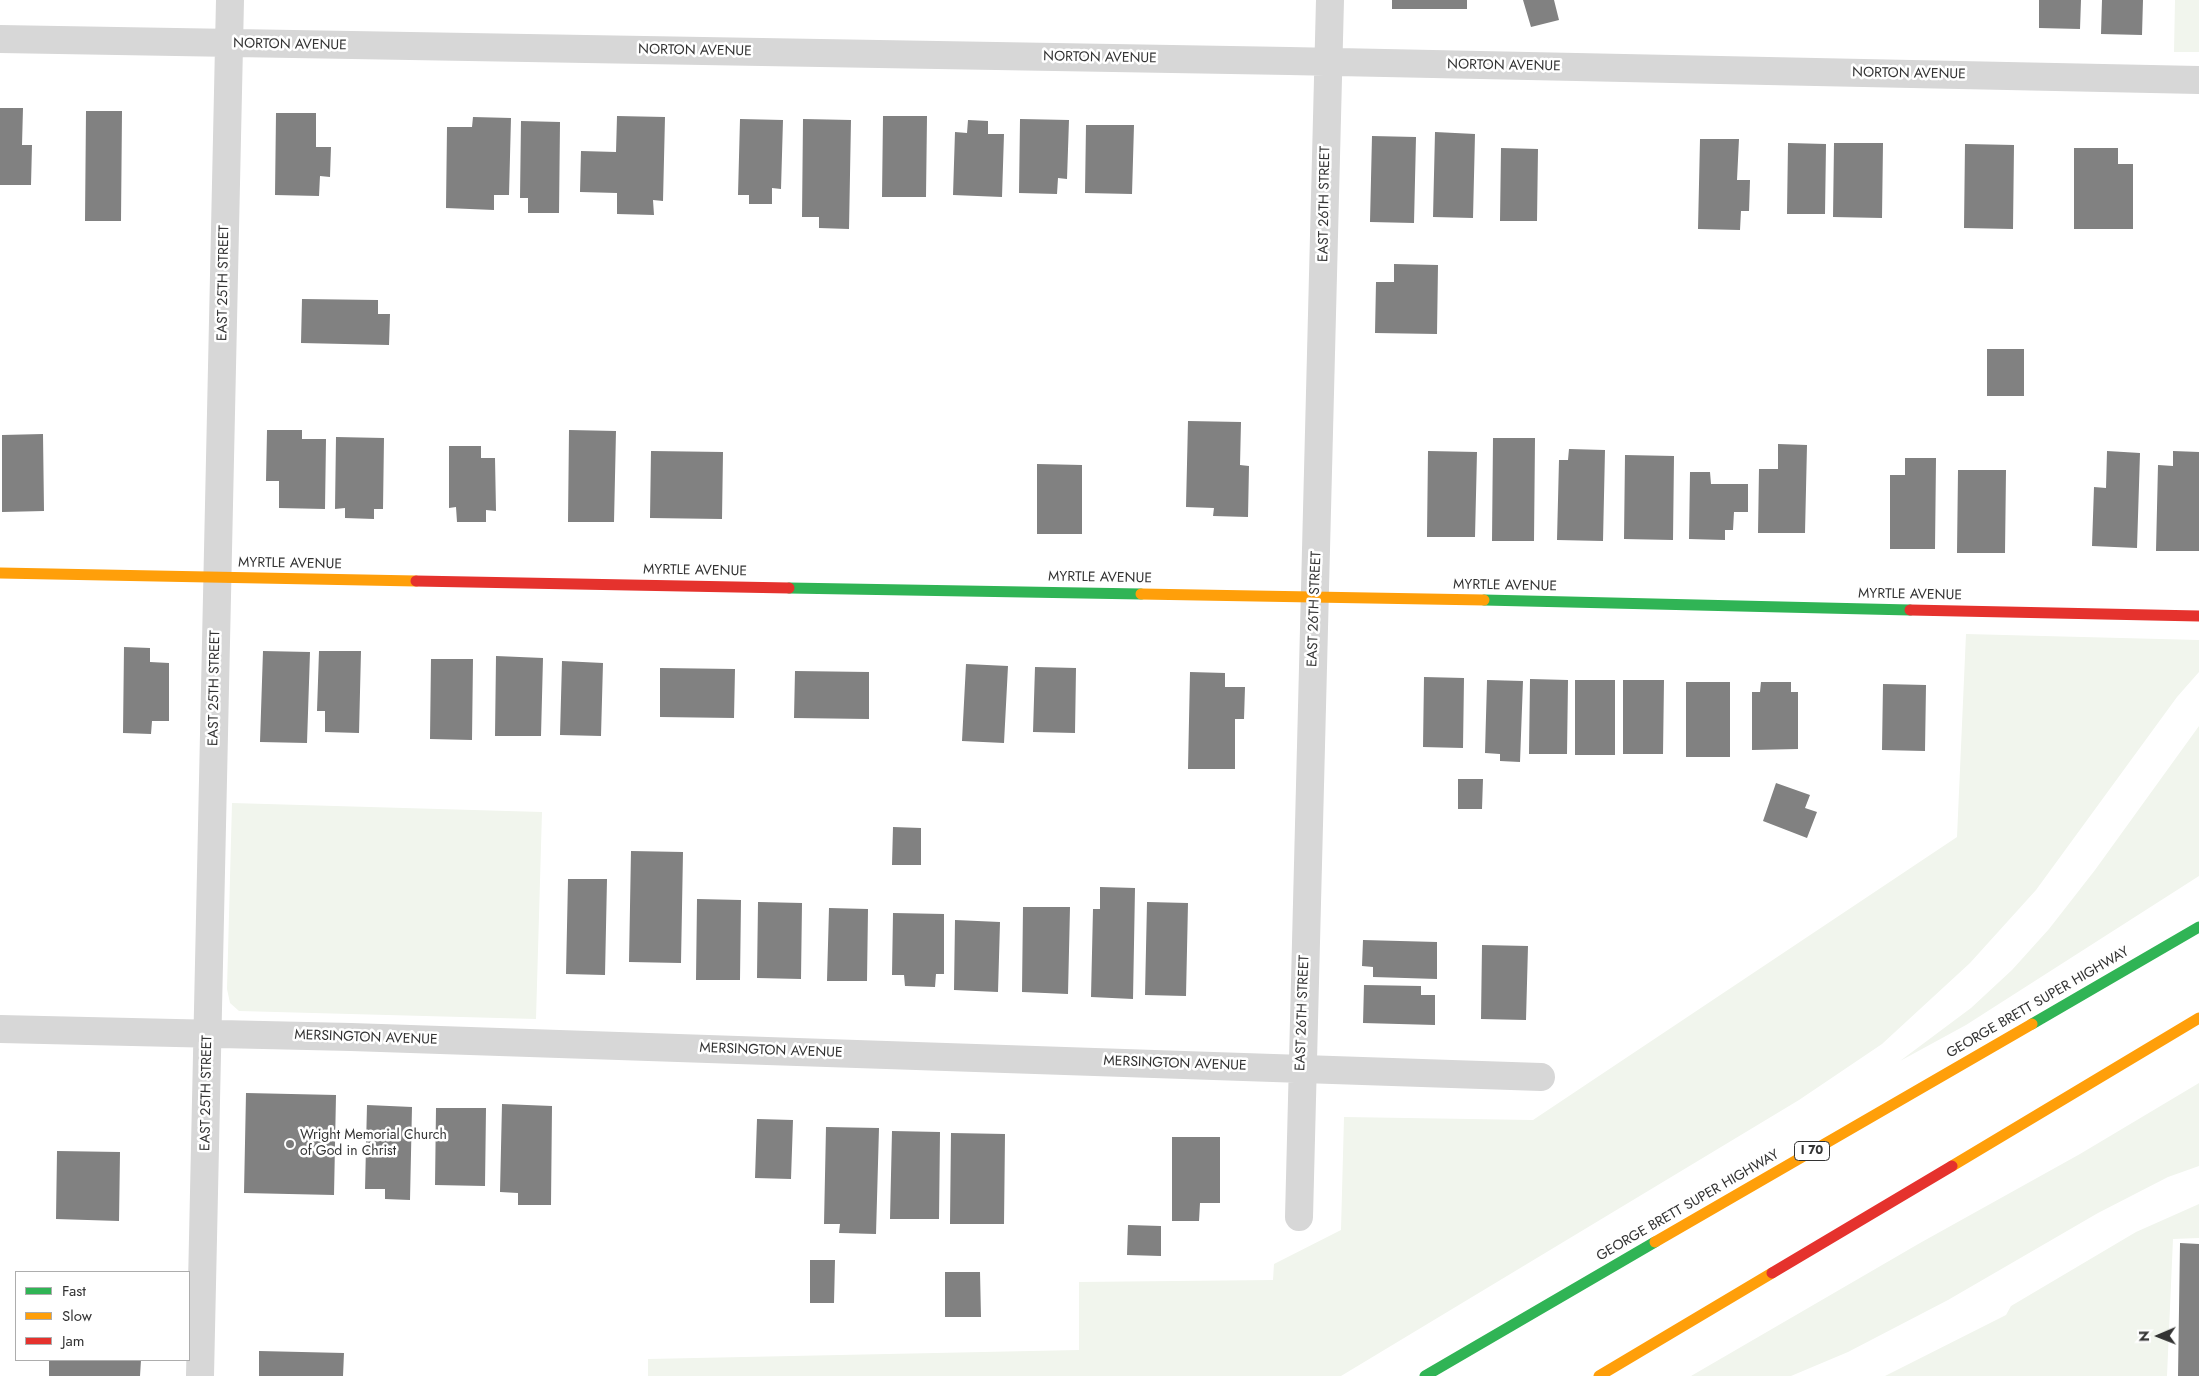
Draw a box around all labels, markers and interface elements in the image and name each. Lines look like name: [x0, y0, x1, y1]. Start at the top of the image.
street label: NORTON AVENUE: [233, 36, 347, 54]
street label: NORTON AVENUE: [638, 42, 752, 60]
street label: NORTON AVENUE: [1043, 49, 1157, 67]
street label: NORTON AVENUE: [1447, 57, 1561, 75]
street label: NORTON AVENUE: [1852, 65, 1966, 83]
street label: EAST 26TH STREET: [1316, 146, 1334, 262]
street label: EAST 25TH STREET: [215, 225, 233, 341]
street label: EAST 26TH STREET: [1305, 551, 1325, 667]
street label: MYRTLE AVENUE: [238, 555, 342, 573]
street label: MYRTLE AVENUE: [643, 562, 747, 580]
street label: MYRTLE AVENUE: [1048, 569, 1152, 587]
street label: MYRTLE AVENUE: [1453, 577, 1557, 595]
street label: MYRTLE AVENUE: [1858, 586, 1962, 604]
street label: EAST 25TH STREET: [206, 630, 224, 746]
street label: GEORGE BRETT SUPER HIGHWAY: [1944, 944, 2132, 1062]
street label: EAST 26TH STREET: [1293, 955, 1313, 1071]
street label: MERSINGTON AVENUE: [294, 1027, 438, 1049]
street label: EAST 25TH STREET: [198, 1035, 216, 1151]
street label: MERSINGTON AVENUE: [699, 1040, 843, 1062]
street label: MERSINGTON AVENUE: [1103, 1053, 1247, 1075]
place label: Wright Memorial Church of God in Christ: [300, 1128, 447, 1160]
marker: Wright Memorial Church of God in Christ: [284, 1138, 296, 1150]
road number: I 70: [1794, 1142, 1830, 1160]
street label: GEORGE BRETT SUPER HIGHWAY: [1594, 1147, 1782, 1265]
legend: [15, 1271, 190, 1361]
text: Fast: [62, 1280, 86, 1302]
text: Slow: [62, 1305, 92, 1327]
north arrow: [2134, 1311, 2184, 1361]
text: Jam: [62, 1330, 85, 1352]
text: N: [2134, 1331, 2154, 1342]

